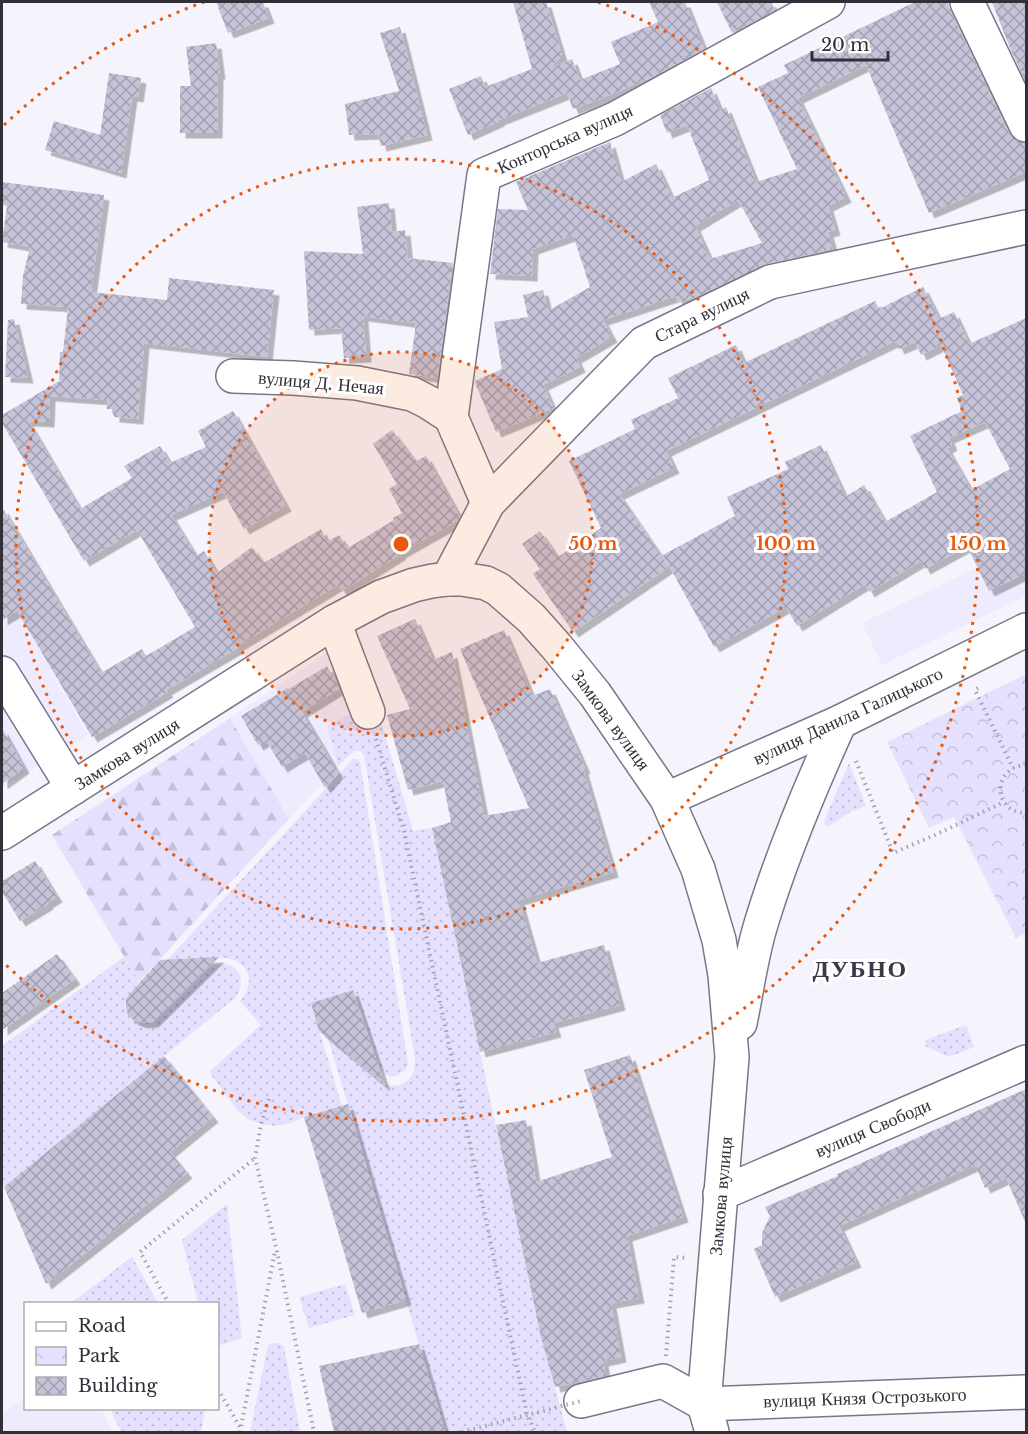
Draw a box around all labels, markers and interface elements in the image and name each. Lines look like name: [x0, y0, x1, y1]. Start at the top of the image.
scale bar: [812, 24, 888, 62]
text: 20 m: [821, 34, 869, 56]
street label: Конторська вулиця: [494, 99, 636, 179]
street label: Стара вулиця: [651, 283, 753, 347]
street label: вулиця Д. Нечая: [257, 367, 385, 399]
text: 50 m: [569, 533, 618, 555]
text: 100 m: [756, 533, 816, 555]
text: 150 m: [950, 533, 1007, 555]
centre of rings: [391, 534, 411, 554]
street label: вулиця Данила Галицького: [750, 662, 946, 770]
street label: Замкова вулиця: [567, 665, 655, 775]
street label: Замкова вулиця: [71, 713, 183, 795]
district label: ДУБНО: [812, 954, 908, 983]
street label: вулиця Свободи: [812, 1094, 935, 1162]
street label: Замкова вулиця: [705, 1136, 737, 1256]
legend: [24, 1302, 219, 1410]
text: Road: [78, 1315, 126, 1337]
text: Park: [78, 1345, 120, 1367]
text: Building: [78, 1375, 157, 1397]
street label: вулиця Князя Острозького: [763, 1383, 967, 1413]

